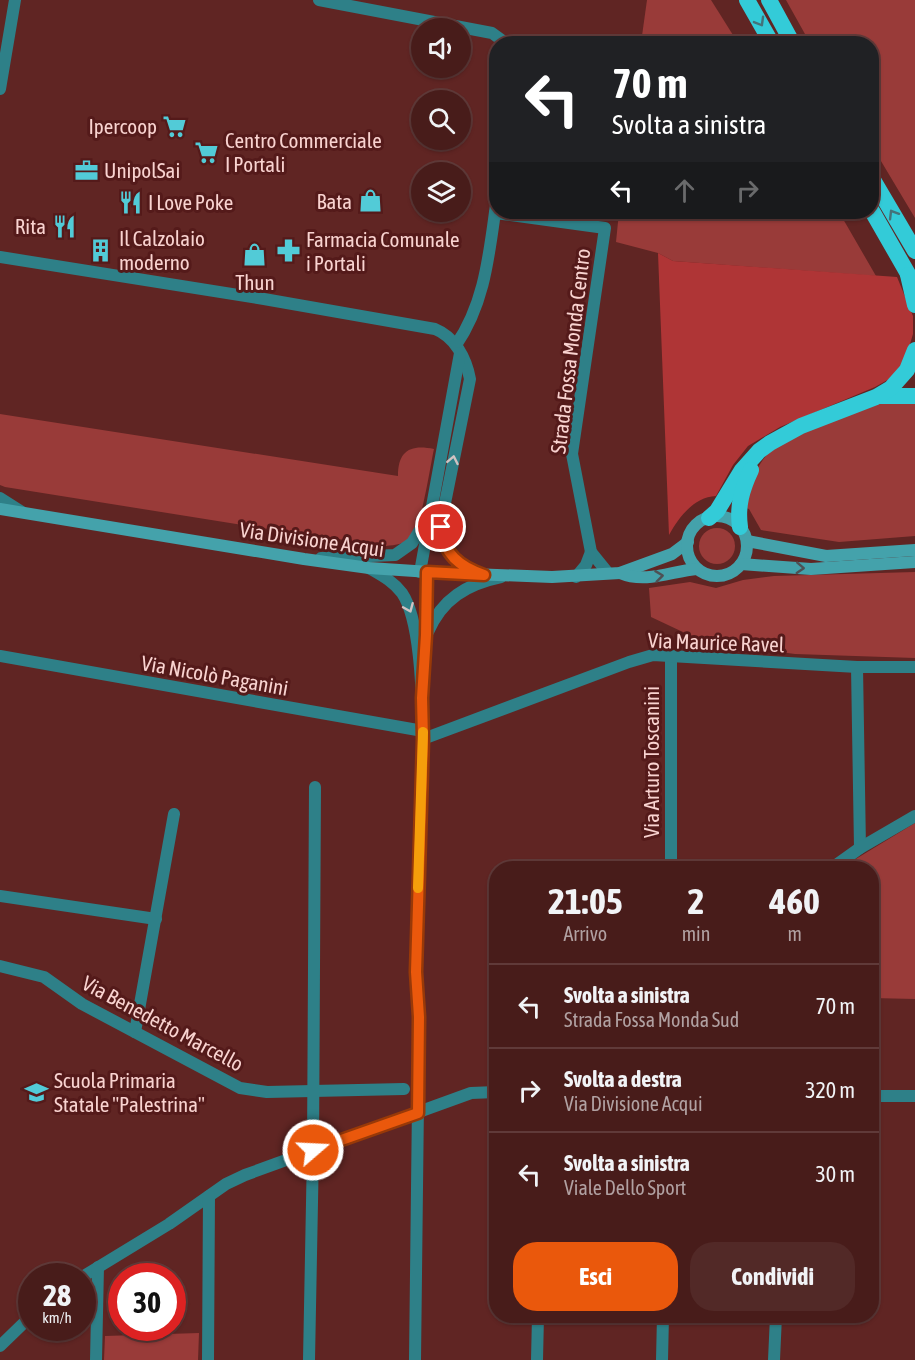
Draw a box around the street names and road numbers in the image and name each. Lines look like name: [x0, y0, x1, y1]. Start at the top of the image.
street label: Strada Fossa Monda Centro: [546, 247, 594, 455]
street label: Via Divisione Acqui: [238, 517, 386, 561]
street label: Via Maurice Ravel: [647, 628, 785, 656]
street label: Via Nicolò Paganini: [140, 650, 290, 700]
street label: Via Arturo Toscanini: [639, 686, 663, 838]
street label: Via Benedetto Marcello: [78, 970, 248, 1076]

